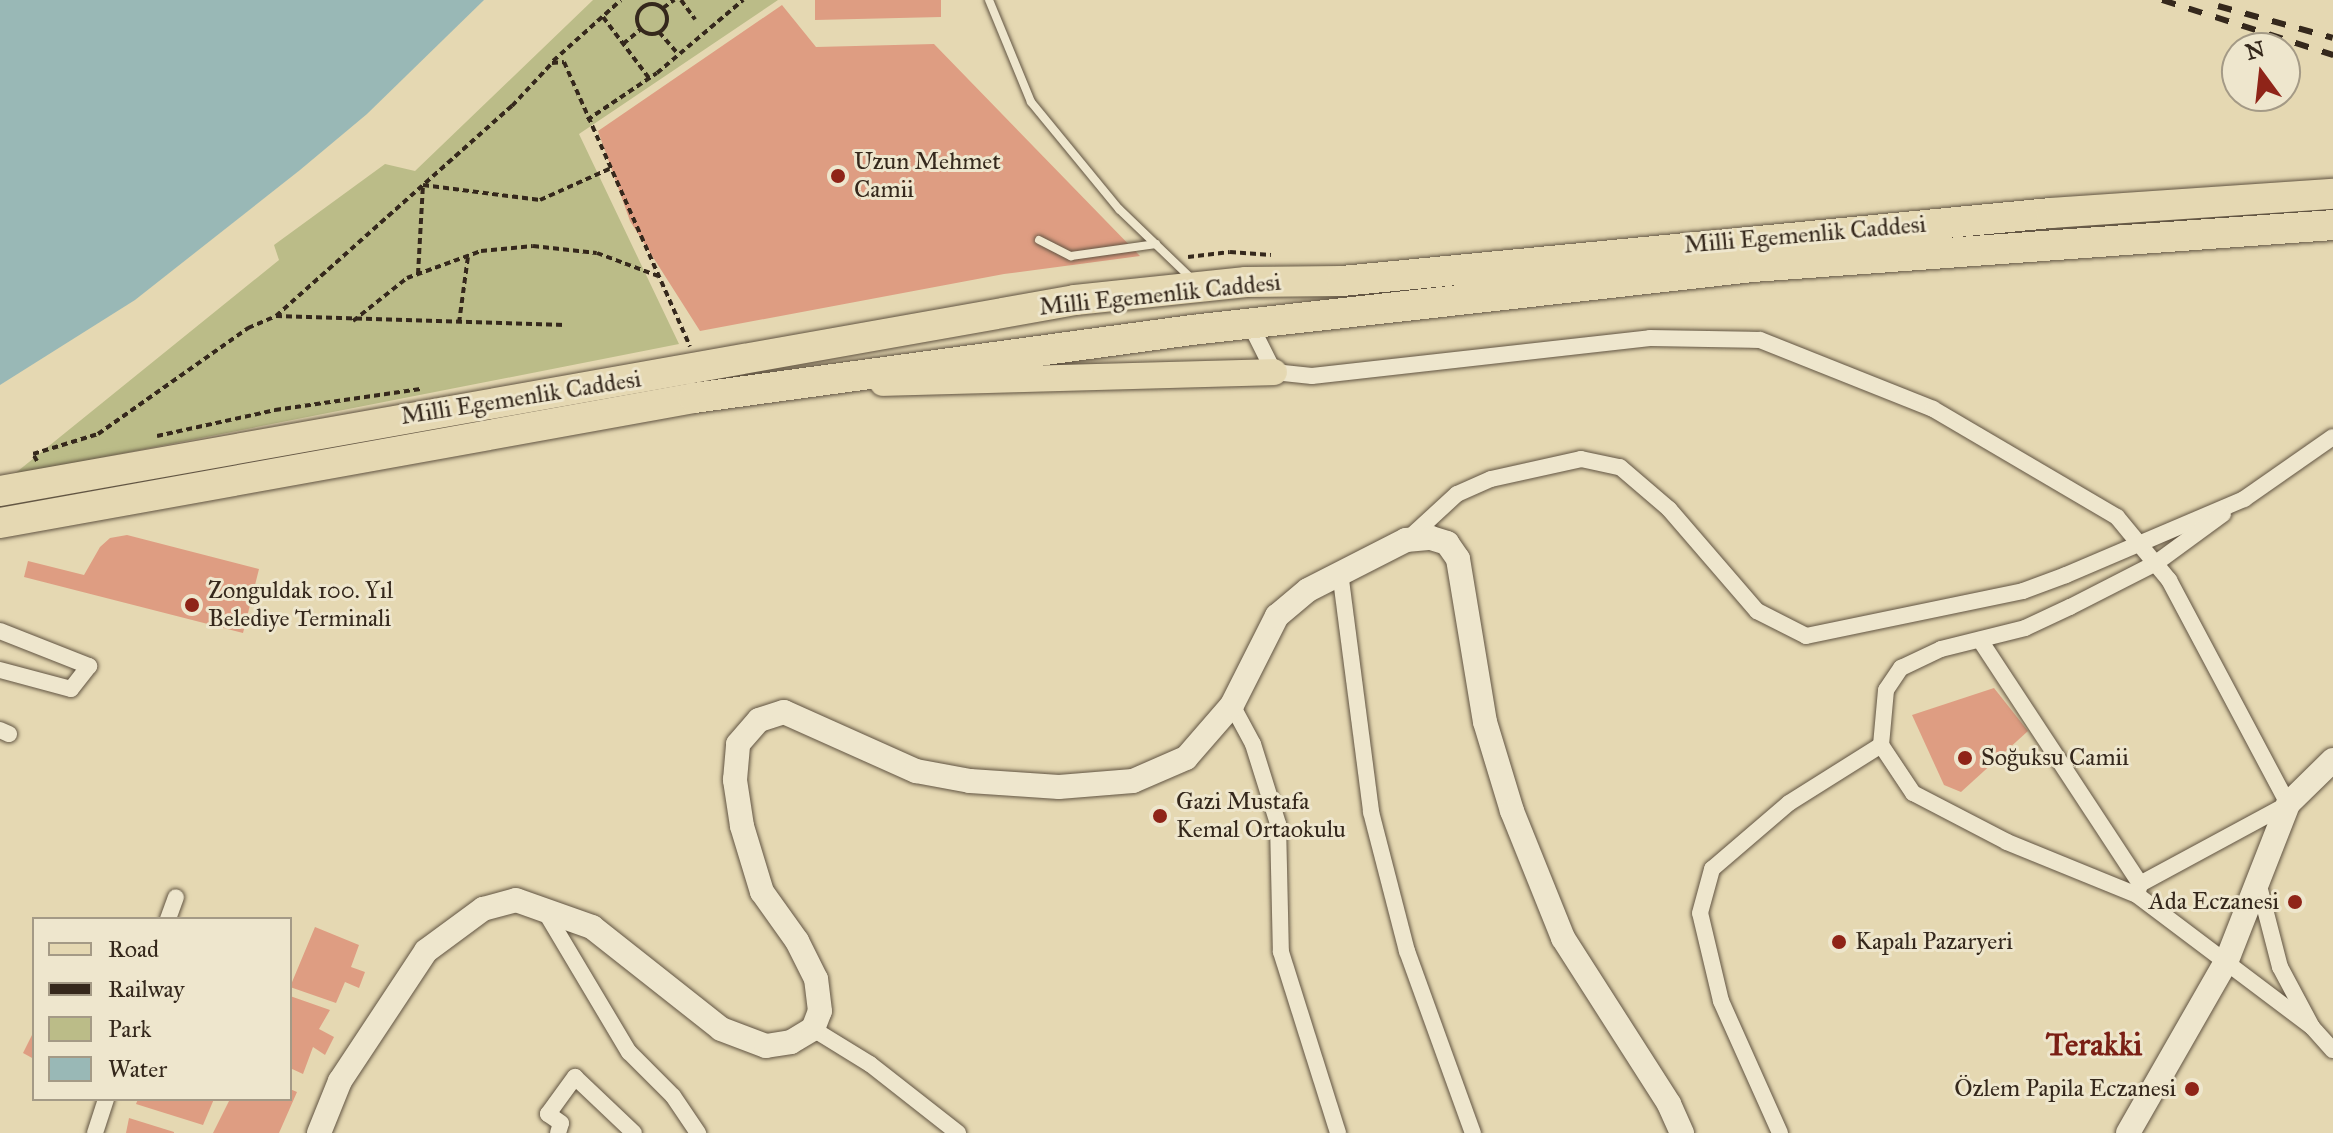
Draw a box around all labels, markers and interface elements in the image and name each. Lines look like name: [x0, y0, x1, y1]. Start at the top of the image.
north arrow: [2221, 32, 2301, 112]
text: N: [2243, 35, 2268, 66]
place label: Uzun Mehmet Camii: [854, 148, 1001, 204]
marker: Uzun Mehmet Camii: [829, 167, 847, 185]
street label: Milli Egemenlik Caddesi: [1683, 210, 1927, 260]
street label: Milli Egemenlik Caddesi: [1038, 268, 1282, 322]
street label: Milli Egemenlik Caddesi: [399, 365, 643, 431]
place label: Zonguldak 100. Yıl Belediye Terminali: [208, 577, 393, 633]
marker: Zonguldak 100. Yıl Belediye Terminali: [183, 596, 201, 614]
place label: Soğuksu Camii: [1981, 744, 2129, 772]
marker: Soğuksu Camii: [1956, 749, 1974, 767]
place label: Gazi Mustafa Kemal Ortaokulu: [1176, 788, 1346, 844]
marker: Gazi Mustafa Kemal Ortaokulu: [1151, 807, 1169, 825]
place label: Ada Eczanesi: [2149, 888, 2279, 916]
marker: Ada Eczanesi: [2286, 893, 2304, 911]
legend: [32, 917, 292, 1101]
place label: Kapalı Pazaryeri: [1855, 928, 2013, 956]
marker: Kapalı Pazaryeri: [1830, 933, 1848, 951]
text: Road: [108, 934, 159, 964]
text: Railway: [108, 974, 185, 1004]
text: Park: [108, 1014, 151, 1044]
district label: Terakki: [2046, 1026, 2142, 1064]
text: Water: [108, 1054, 167, 1084]
place label: Özlem Papila Eczanesi: [1954, 1075, 2176, 1103]
marker: Özlem Papila Eczanesi: [2183, 1080, 2201, 1098]

